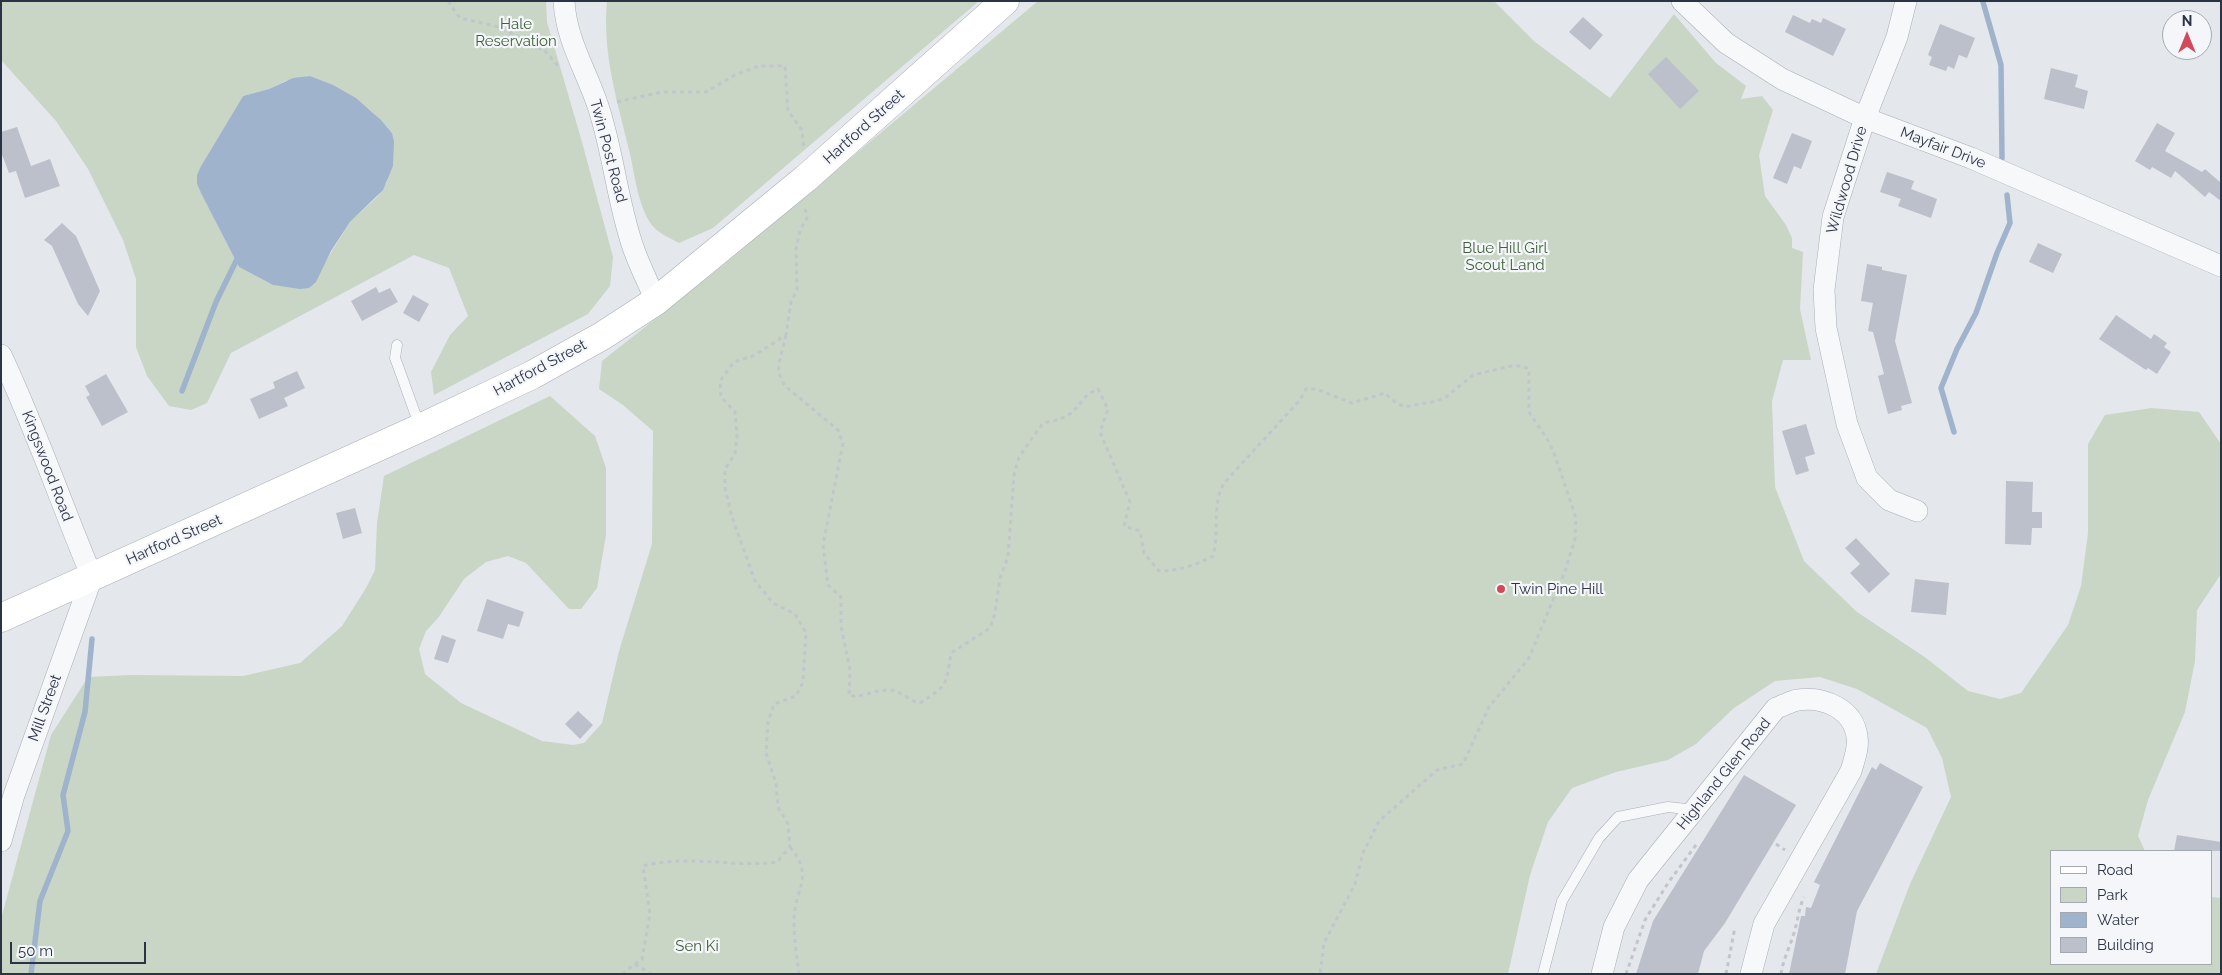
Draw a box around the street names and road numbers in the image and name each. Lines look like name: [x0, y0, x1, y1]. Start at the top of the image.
street label: Hartford Street: [820, 86, 908, 168]
street label: Twin Post Road: [586, 97, 630, 205]
street label: Mayfair Drive: [1898, 123, 1988, 173]
street label: Wildwood Drive: [1823, 124, 1871, 236]
street label: Hartford Street: [490, 336, 590, 400]
street label: Kingswood Road: [18, 408, 76, 524]
street label: Hartford Street: [123, 511, 225, 569]
street label: Mill Street: [25, 672, 65, 744]
street label: Highland Glen Road: [1673, 714, 1775, 834]

